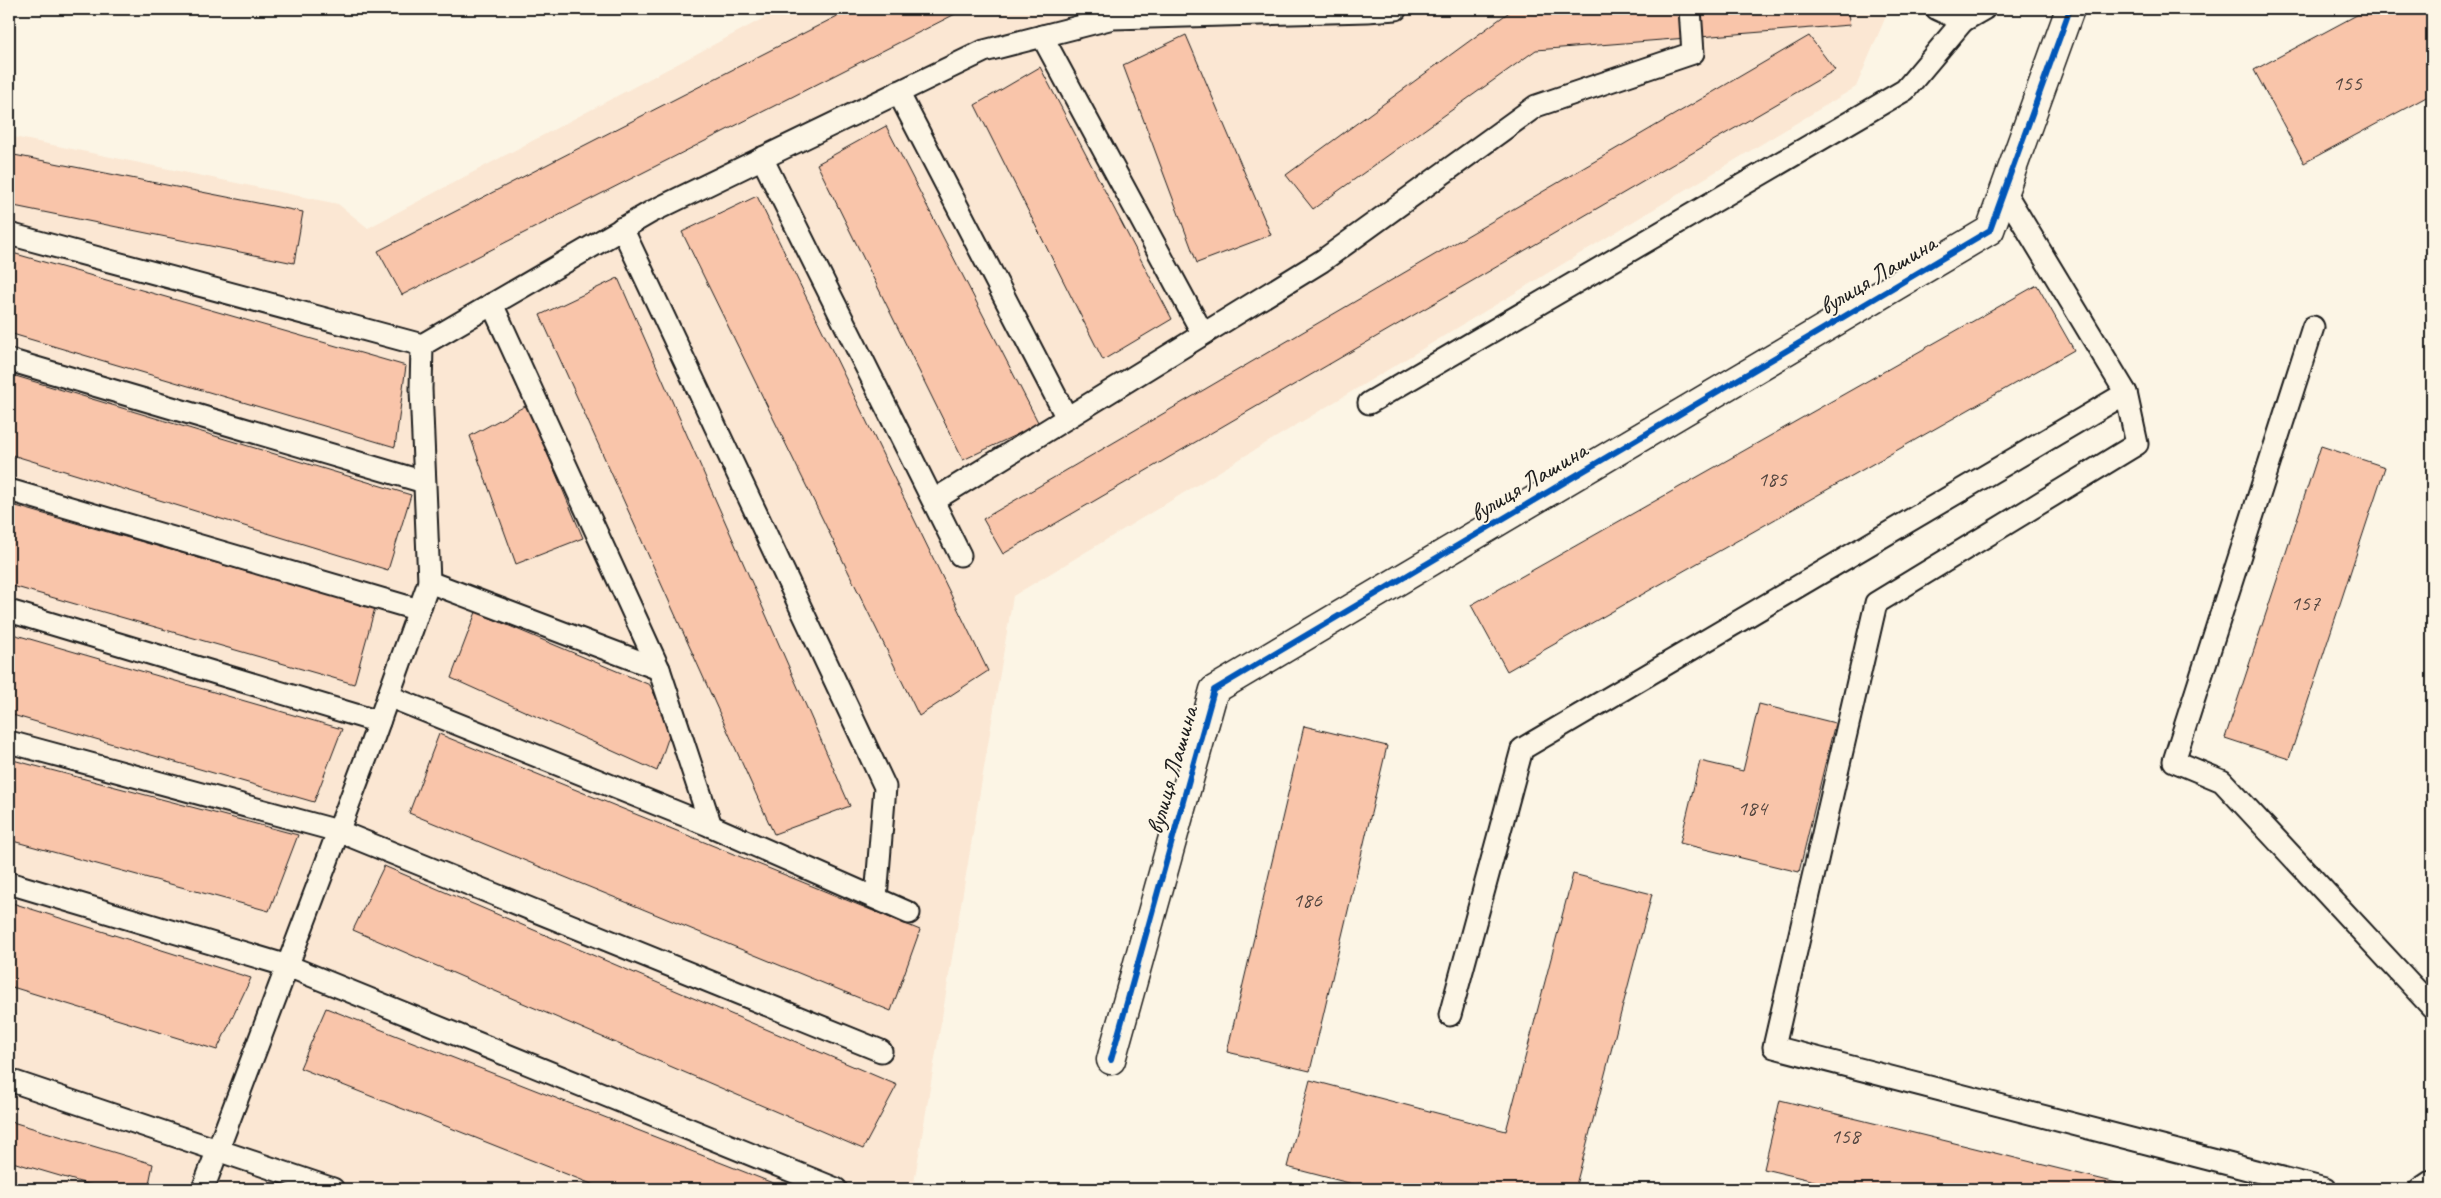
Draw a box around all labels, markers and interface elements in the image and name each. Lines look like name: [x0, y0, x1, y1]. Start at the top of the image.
house number: 155: [2332, 69, 2363, 97]
street label: вулиця Лашина: [1813, 226, 1944, 322]
street label: вулиця Лашина: [1464, 433, 1595, 529]
house number: 185: [1757, 465, 1788, 493]
house number: 157: [2290, 589, 2321, 617]
street label: вулиця Лашина: [1139, 700, 1206, 838]
house number: 184: [1737, 794, 1769, 822]
house number: 186: [1292, 886, 1323, 914]
house number: 158: [1830, 1122, 1862, 1150]

